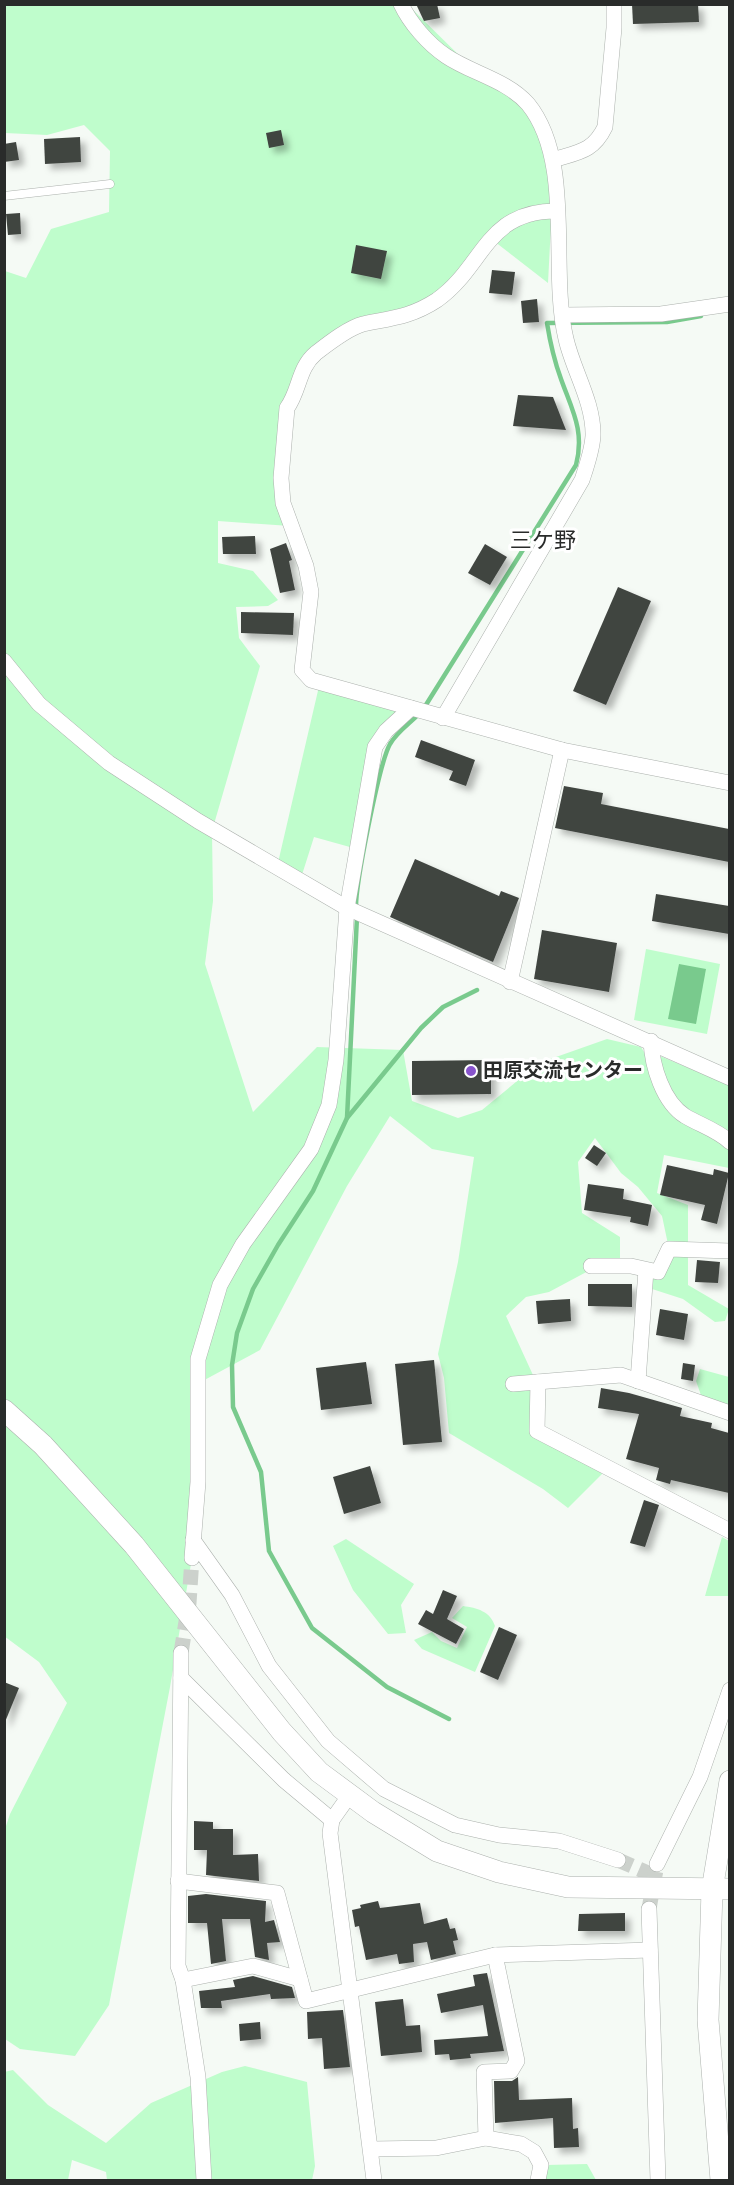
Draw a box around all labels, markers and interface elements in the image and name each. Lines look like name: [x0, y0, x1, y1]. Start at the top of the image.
district label: 三ケ野: [510, 525, 576, 557]
place label: 田原交流センター: [483, 1057, 643, 1085]
marker: 田原交流センター: [464, 1064, 478, 1078]

